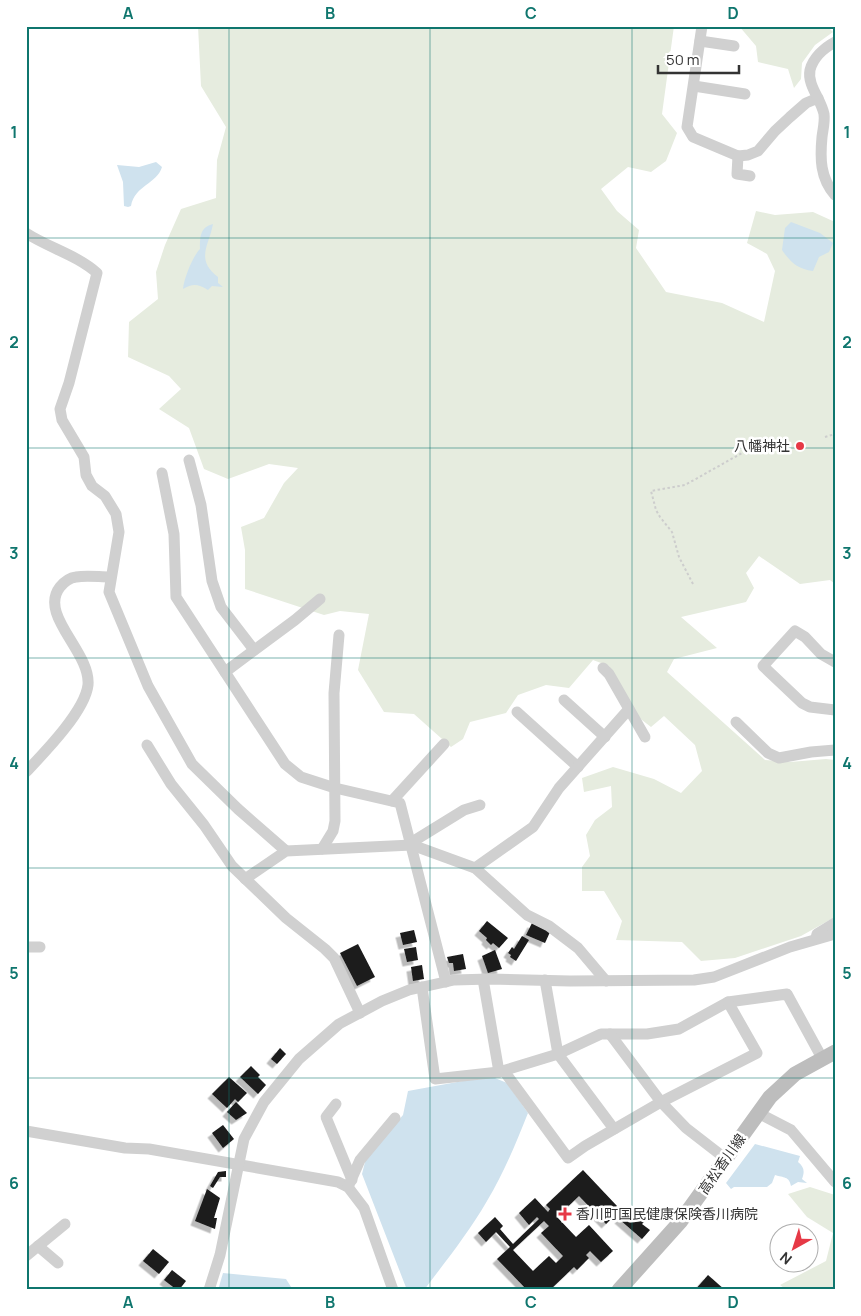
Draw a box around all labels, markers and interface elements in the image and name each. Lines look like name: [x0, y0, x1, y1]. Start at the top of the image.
text: A: [123, 2, 134, 24]
text: B: [325, 2, 335, 24]
text: C: [525, 2, 537, 24]
text: D: [727, 2, 739, 24]
scale bar: [658, 42, 740, 74]
text: 50 m: [666, 49, 700, 70]
text: 1: [10, 121, 18, 143]
text: 1: [843, 121, 851, 143]
text: 2: [9, 331, 19, 353]
text: 2: [842, 331, 852, 353]
place label: 八幡神社: [734, 436, 790, 455]
marker: 八幡神社: [794, 440, 806, 452]
text: 3: [9, 542, 19, 564]
text: 3: [842, 542, 852, 564]
text: 4: [9, 752, 19, 774]
text: 4: [842, 752, 852, 774]
text: 5: [9, 962, 19, 984]
text: 5: [842, 962, 852, 984]
street label: 高松香川線: [694, 1130, 749, 1198]
text: 6: [9, 1172, 19, 1194]
text: 6: [842, 1172, 852, 1194]
place label: 香川町国民健康保険香川病院: [576, 1204, 758, 1223]
marker: 香川町国民健康保険香川病院: [558, 1207, 572, 1221]
north arrow: [768, 1224, 818, 1274]
text: N: [776, 1248, 795, 1269]
text: A: [123, 1291, 134, 1313]
text: B: [325, 1291, 335, 1313]
text: C: [525, 1291, 537, 1313]
text: D: [727, 1291, 739, 1313]

